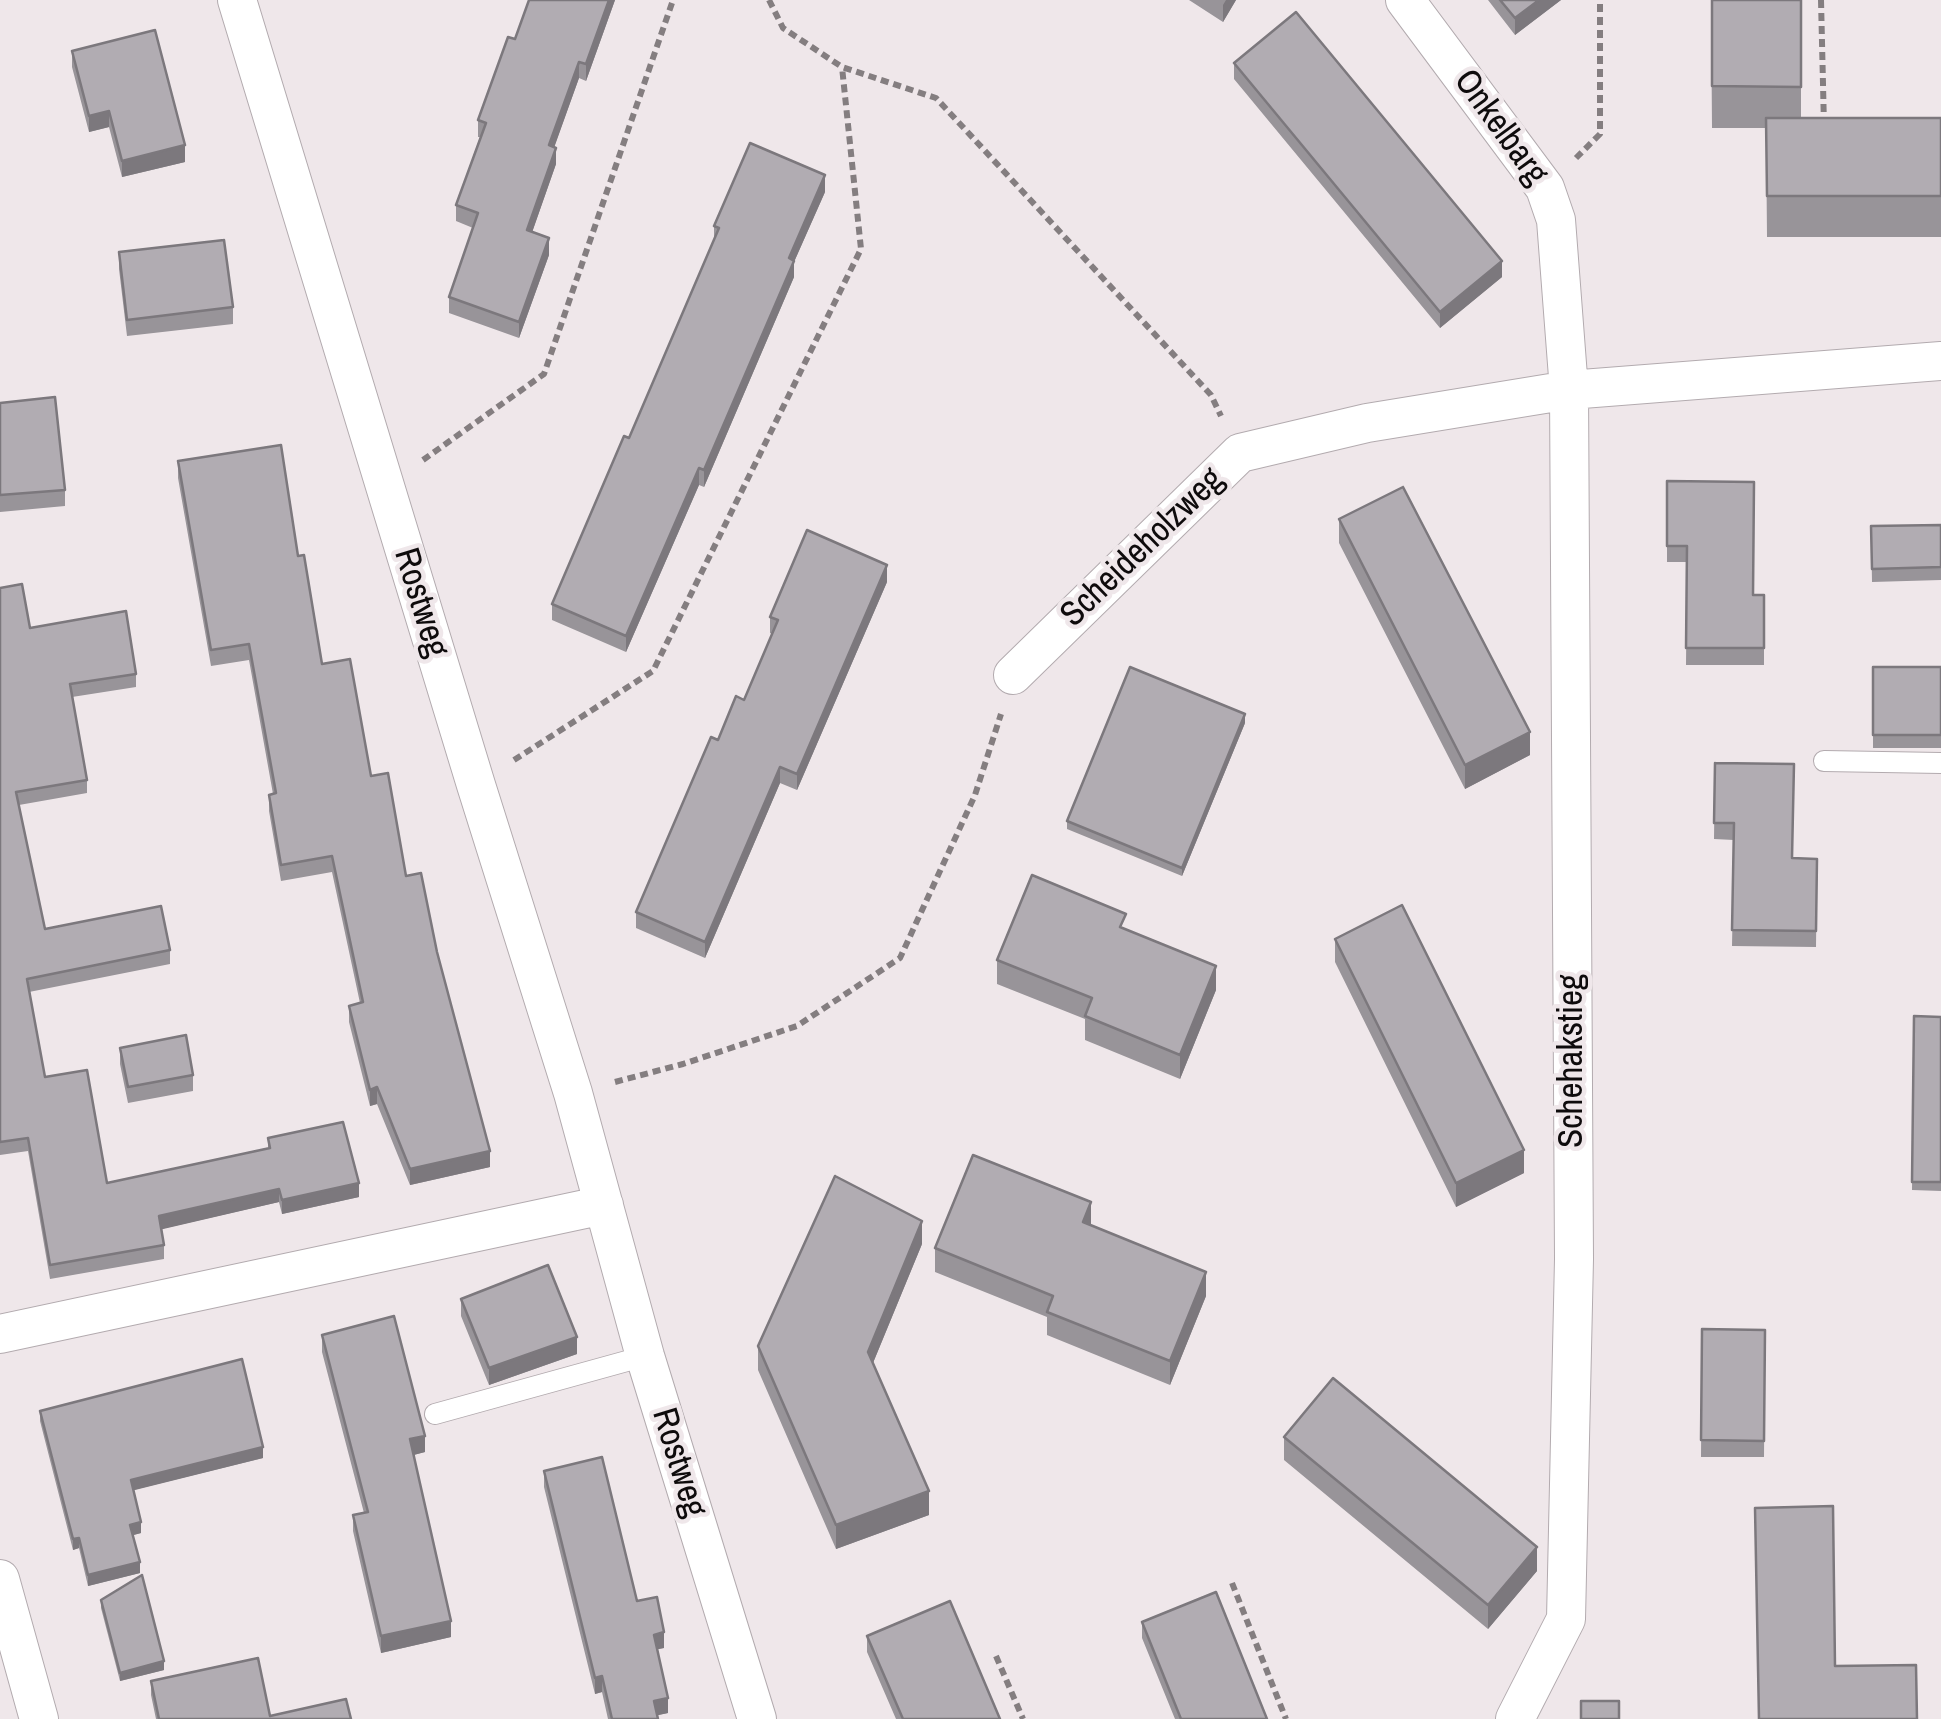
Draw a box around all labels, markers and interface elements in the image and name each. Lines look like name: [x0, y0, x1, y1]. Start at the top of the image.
street label: Onkelbarg: [1444, 62, 1556, 194]
street label: Scheideholzweg: [1053, 460, 1233, 636]
street label: Rostweg: [384, 543, 456, 663]
street label: Schehakstieg: [1552, 974, 1594, 1148]
street label: Rostweg: [642, 1403, 714, 1523]

